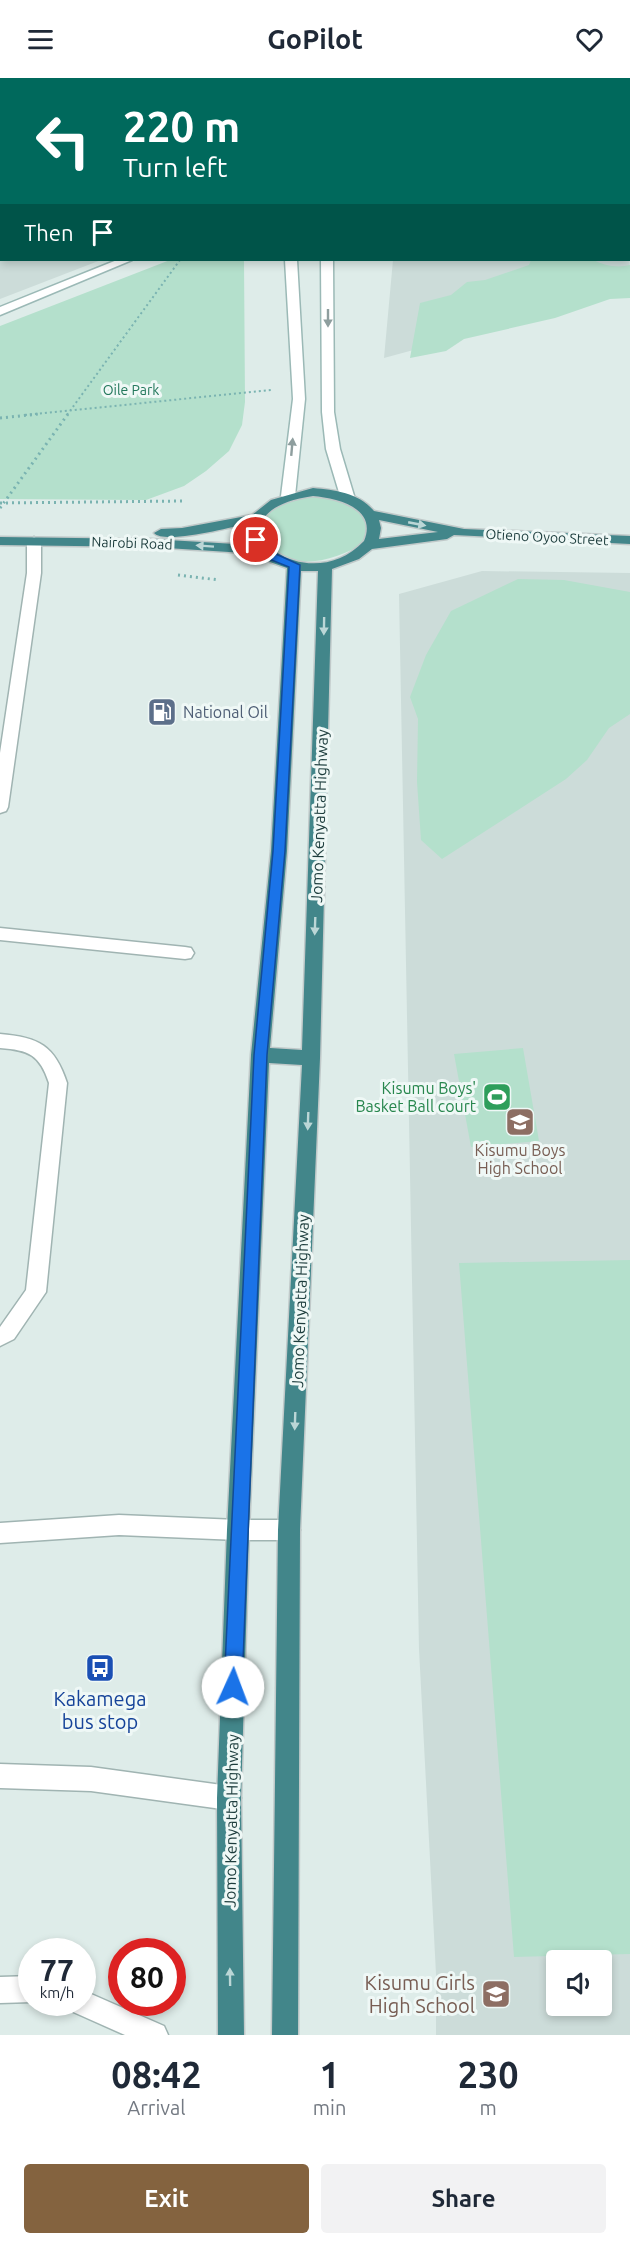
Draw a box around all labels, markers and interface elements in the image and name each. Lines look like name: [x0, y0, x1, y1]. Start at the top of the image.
icon: menu: [24, 23, 57, 56]
icon: heart: [573, 23, 606, 56]
text: GoPilot: [267, 24, 363, 54]
icon: left: [24, 102, 102, 180]
text: 220 m: [123, 103, 240, 150]
text: Turn left: [123, 152, 227, 182]
icon: arrive: [86, 216, 119, 249]
text: Then: [24, 220, 74, 245]
one-way arrow: [323, 308, 333, 327]
park label: Oile Park: [103, 382, 159, 398]
one-way arrow: [287, 438, 297, 457]
pin: [230, 514, 281, 565]
one-way arrow: [407, 520, 426, 529]
icon: arrive: [239, 523, 272, 556]
street label: Otieno Oyoo Street: [485, 526, 609, 548]
street label: Nairobi Road: [91, 534, 173, 552]
one-way arrow: [196, 542, 215, 551]
one-way arrow: [319, 617, 329, 636]
fuel station icon: National Oil: [146, 696, 178, 728]
place label: National Oil: [183, 703, 268, 721]
street label: Jomo Kenyatta Highway: [307, 729, 331, 903]
one-way arrow: [311, 917, 320, 936]
place label: Kisumu Boys' Basket Ball court: [355, 1079, 477, 1115]
sports icon: Kisumu Boys' Basket Ball court: [481, 1081, 513, 1113]
school or university icon: Kisumu Boys High School: [504, 1106, 536, 1138]
one-way arrow: [303, 1111, 312, 1130]
place label: Kisumu Boys High School: [475, 1141, 565, 1177]
street label: Jomo Kenyatta Highway: [288, 1214, 312, 1388]
one-way arrow: [290, 1411, 299, 1430]
bus stop icon: Kakamega bus stop: [84, 1652, 116, 1684]
position arrow: [201, 1655, 265, 1719]
place label: Kakamega bus stop: [54, 1687, 146, 1733]
street label: Jomo Kenyatta Highway: [220, 1734, 242, 1908]
speed limit sign: 80: [108, 1938, 186, 2016]
map controls: [546, 1950, 612, 2016]
button: sound: [546, 1950, 612, 2016]
text: 77: [40, 1953, 74, 1987]
one-way arrow: [226, 1967, 235, 1986]
place label: Kisumu Girls High School: [365, 1971, 475, 2017]
school or university icon: Kisumu Girls High School: [480, 1978, 512, 2010]
text: km/h: [40, 1984, 74, 2001]
text: 08:42: [111, 2054, 201, 2095]
text: 1: [319, 2054, 340, 2095]
text: 230: [458, 2054, 519, 2095]
text: Arrival: [127, 2096, 186, 2119]
text: min: [313, 2096, 346, 2119]
text: m: [480, 2096, 497, 2119]
button: Exit: [24, 2164, 309, 2233]
button: Share: [321, 2164, 606, 2233]

